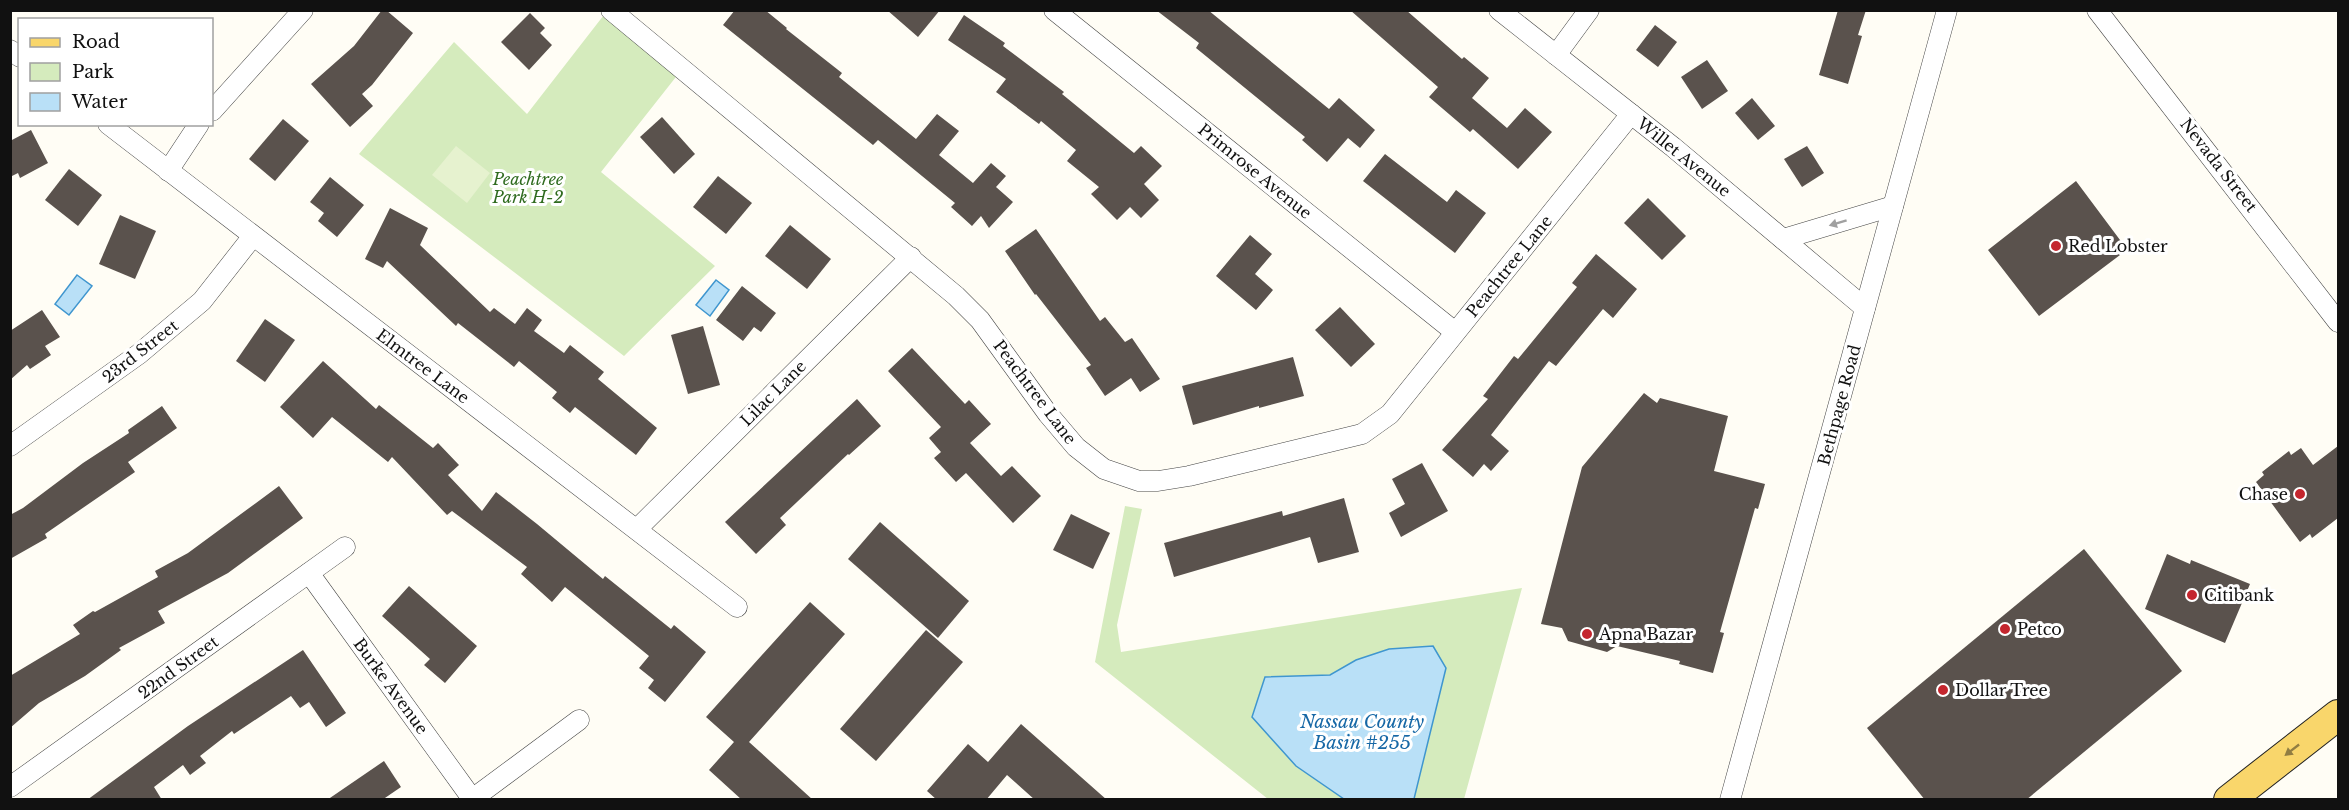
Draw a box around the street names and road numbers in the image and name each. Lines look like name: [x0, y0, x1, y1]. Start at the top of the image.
street label: Willet Avenue: [1632, 113, 1735, 201]
street label: Nevada Street: [2176, 114, 2262, 216]
street label: Primrose Avenue: [1194, 119, 1316, 223]
street label: Peachtree Lane: [1462, 211, 1556, 321]
street label: 23rd Street: [98, 315, 182, 387]
street label: Elmtree Lane: [373, 325, 473, 407]
street label: Peachtree Lane: [989, 336, 1081, 448]
street label: Bethpage Road: [1813, 342, 1865, 468]
street label: Lilac Lane: [736, 356, 810, 430]
street label: 22nd Street: [134, 631, 222, 703]
street label: Burke Avenue: [349, 634, 433, 738]

